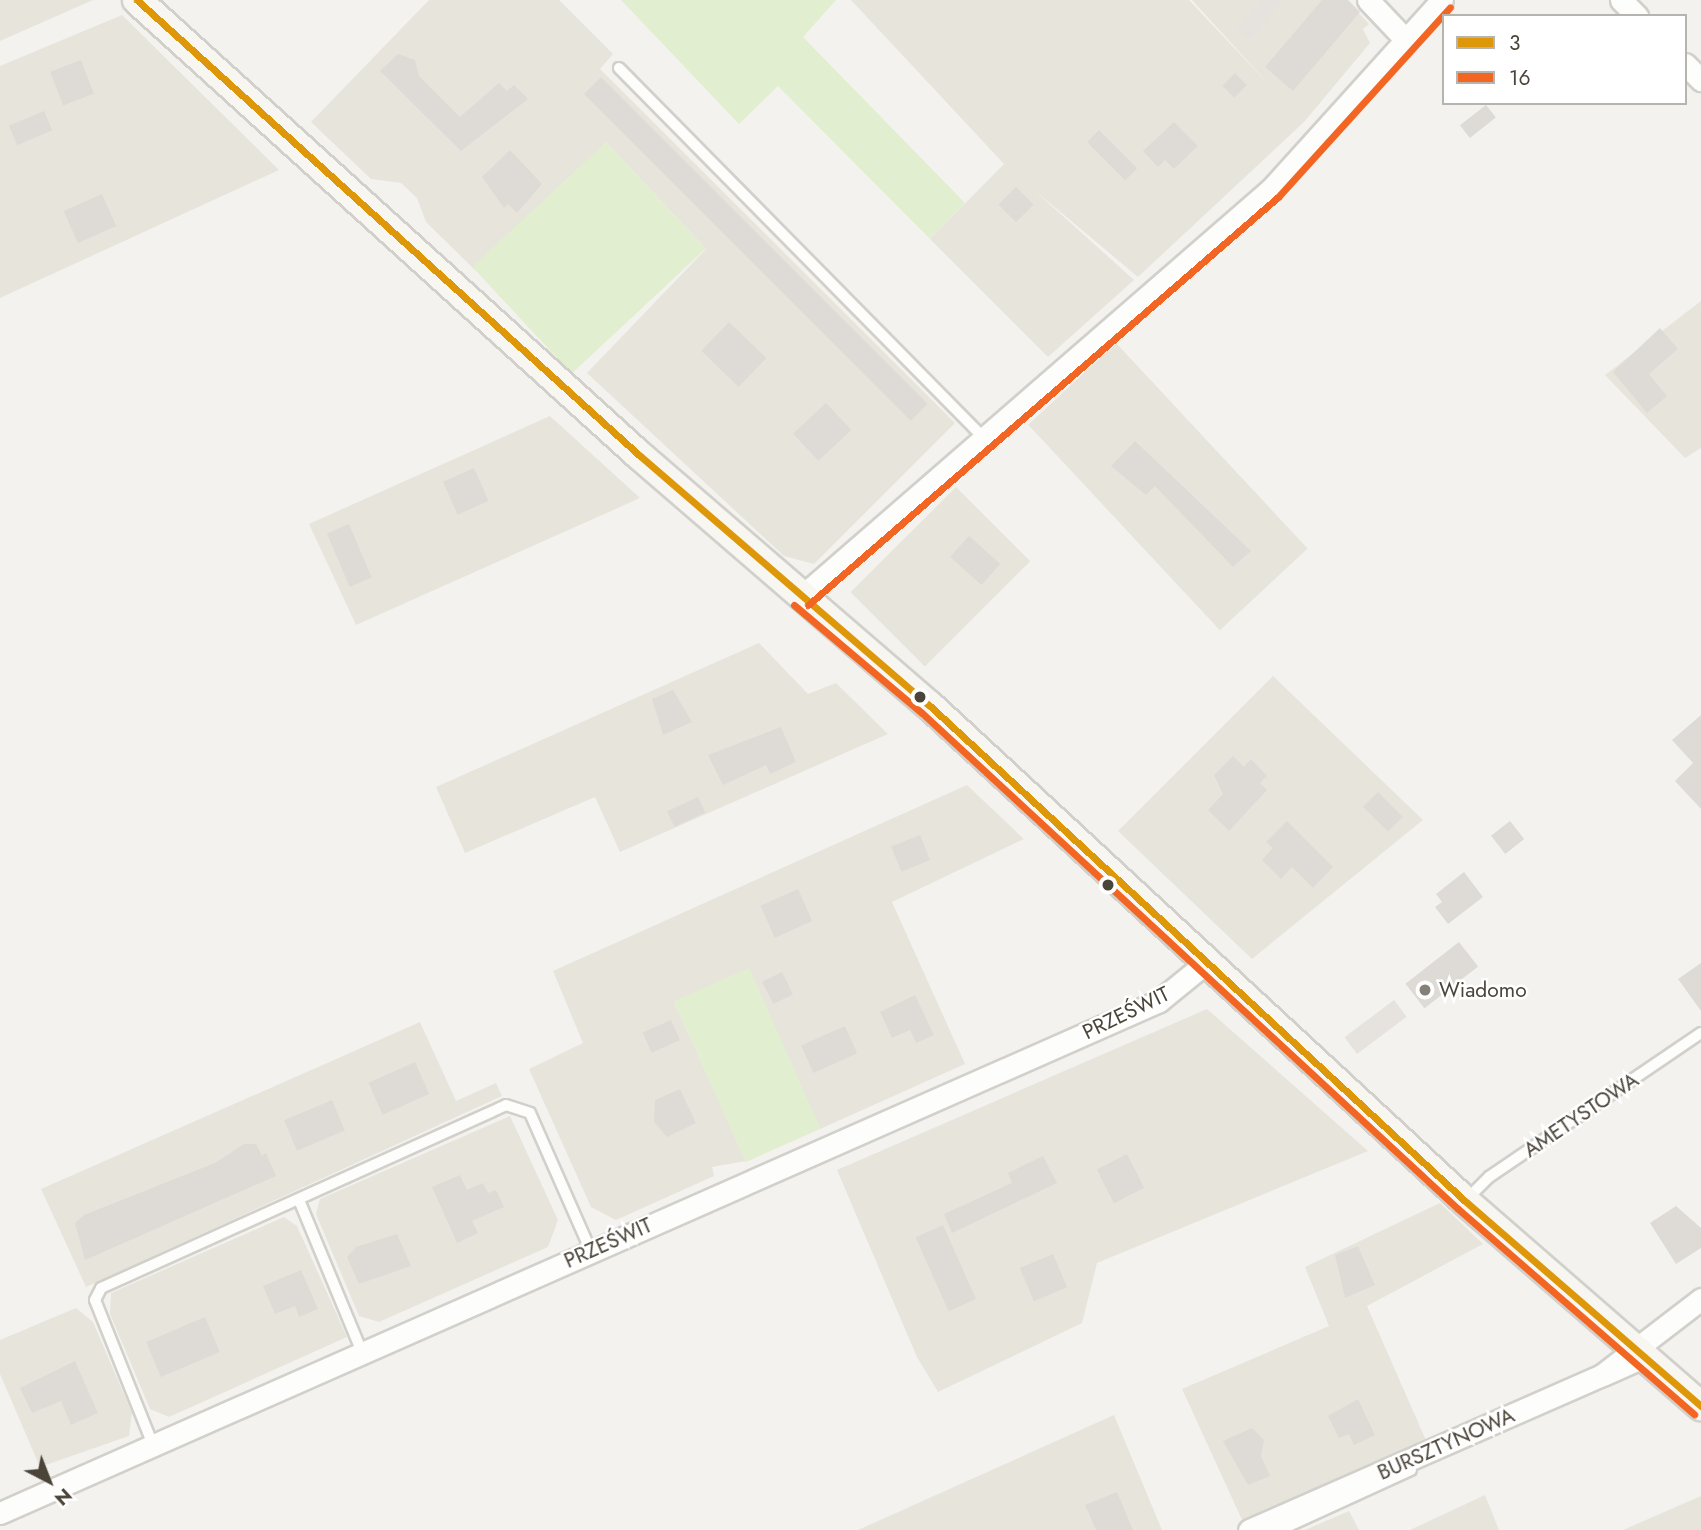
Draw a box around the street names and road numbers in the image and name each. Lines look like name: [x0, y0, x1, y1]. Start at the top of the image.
street label: PRZEŚWIT: [1078, 981, 1174, 1045]
street label: AMETYSTOWA: [1519, 1067, 1643, 1163]
street label: PRZEŚWIT: [560, 1212, 656, 1274]
street label: BURSZTYNOWA: [1374, 1403, 1518, 1485]

